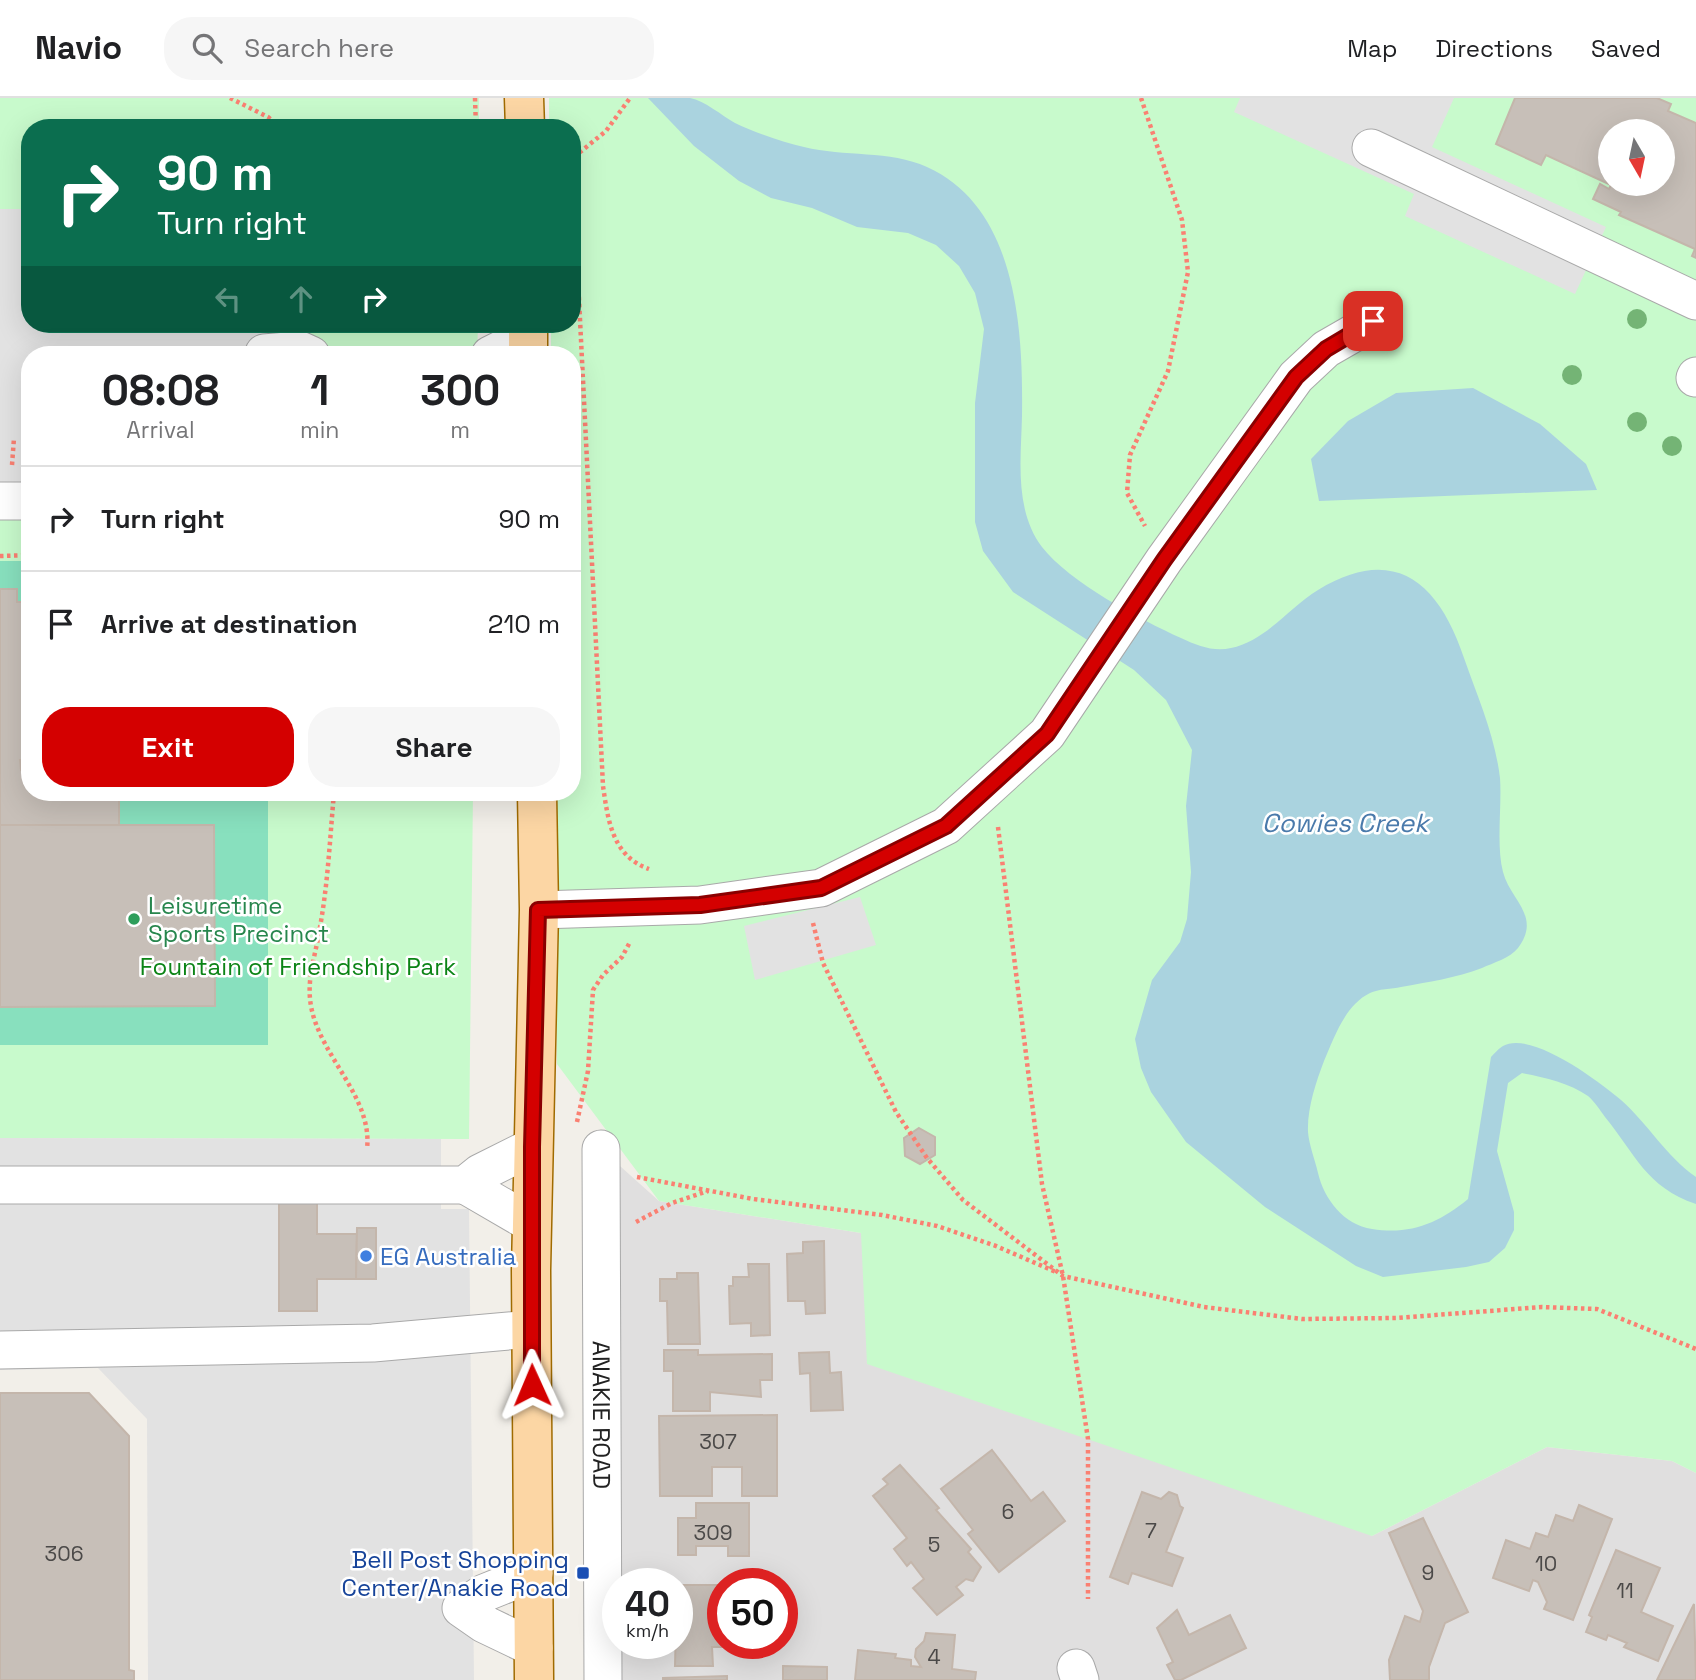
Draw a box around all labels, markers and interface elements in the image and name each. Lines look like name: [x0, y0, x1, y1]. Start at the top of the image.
search box: [164, 17, 654, 80]
text: Navio: [35, 27, 122, 69]
icon: search: [188, 29, 226, 67]
text: Search here: [244, 31, 394, 65]
text: Map: [1347, 33, 1397, 64]
text: Directions: [1435, 33, 1553, 64]
text: Saved: [1591, 33, 1661, 64]
north arrow: [1598, 119, 1675, 196]
map controls: [1598, 119, 1675, 196]
text: 90 m: [157, 142, 273, 204]
icon: right: [42, 147, 133, 238]
text: Turn right: [157, 203, 307, 243]
icon: left: [209, 280, 247, 318]
icon: ahead: [282, 280, 320, 318]
icon: right: [355, 280, 393, 318]
pin: [1343, 291, 1403, 351]
icon: arrive: [1354, 302, 1392, 340]
text: 08:08: [102, 364, 219, 417]
text: 1: [310, 364, 329, 417]
text: 300: [420, 364, 500, 417]
text: Arrival: [126, 415, 195, 445]
text: min: [300, 415, 339, 445]
text: m: [450, 415, 470, 445]
icon: right: [42, 500, 80, 538]
text: Turn right: [101, 502, 225, 536]
text: 90 m: [498, 502, 560, 536]
icon: arrive: [42, 605, 80, 643]
text: Arrive at destination: [101, 607, 358, 641]
text: 210 m: [488, 607, 560, 641]
button: Exit: [42, 707, 294, 787]
button: Share: [308, 707, 560, 787]
water label: Cowies Creek: [1262, 806, 1431, 840]
place label: Leisuretime Sports Precinct: [148, 890, 329, 949]
marker: Leisuretime Sports Precinct: [126, 911, 142, 927]
park label: Fountain of Friendship Park: [140, 951, 456, 982]
place label: EG Australia: [380, 1241, 517, 1272]
marker: EG Australia: [358, 1248, 374, 1264]
street label: ANAKIE ROAD: [586, 1341, 618, 1489]
position arrow: [495, 1348, 569, 1422]
house number: 307: [699, 1428, 737, 1455]
house number: 6: [1002, 1498, 1014, 1525]
house number: 7: [1145, 1517, 1157, 1544]
house number: 309: [694, 1519, 733, 1546]
house number: 5: [928, 1531, 940, 1558]
house number: 306: [45, 1540, 84, 1567]
place label: Bell Post Shopping Center/Anakie Road: [342, 1544, 569, 1603]
house number: 10: [1535, 1550, 1557, 1577]
house number: 9: [1422, 1559, 1434, 1586]
marker: Bell Post Shopping Center/Anakie Road: [575, 1565, 591, 1581]
speed limit sign: 50: [707, 1568, 798, 1659]
house number: 11: [1616, 1577, 1634, 1604]
text: 40: [625, 1582, 670, 1626]
text: km/h: [626, 1619, 669, 1642]
house number: 4: [927, 1643, 941, 1670]

